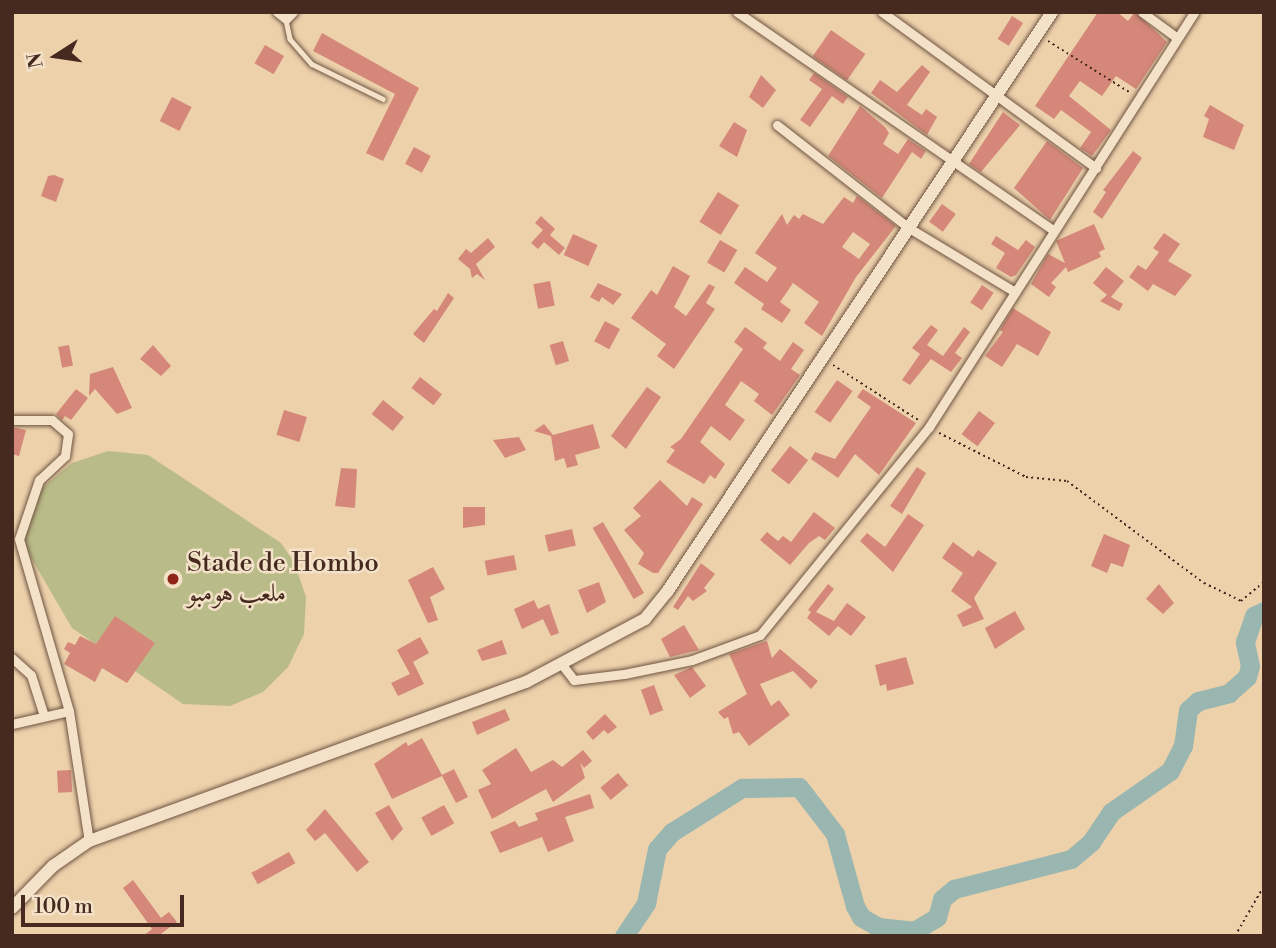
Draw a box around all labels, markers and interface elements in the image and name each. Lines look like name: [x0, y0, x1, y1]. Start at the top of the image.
north arrow: [21, 21, 91, 91]
text: N: [22, 51, 49, 70]
place label: Stade de Hombo ملعب هومبو: [187, 548, 379, 610]
marker: Stade de Hombo ملعب هومبو: [165, 571, 181, 587]
scale bar: [24, 881, 187, 925]
text: 100 m: [34, 894, 93, 920]

